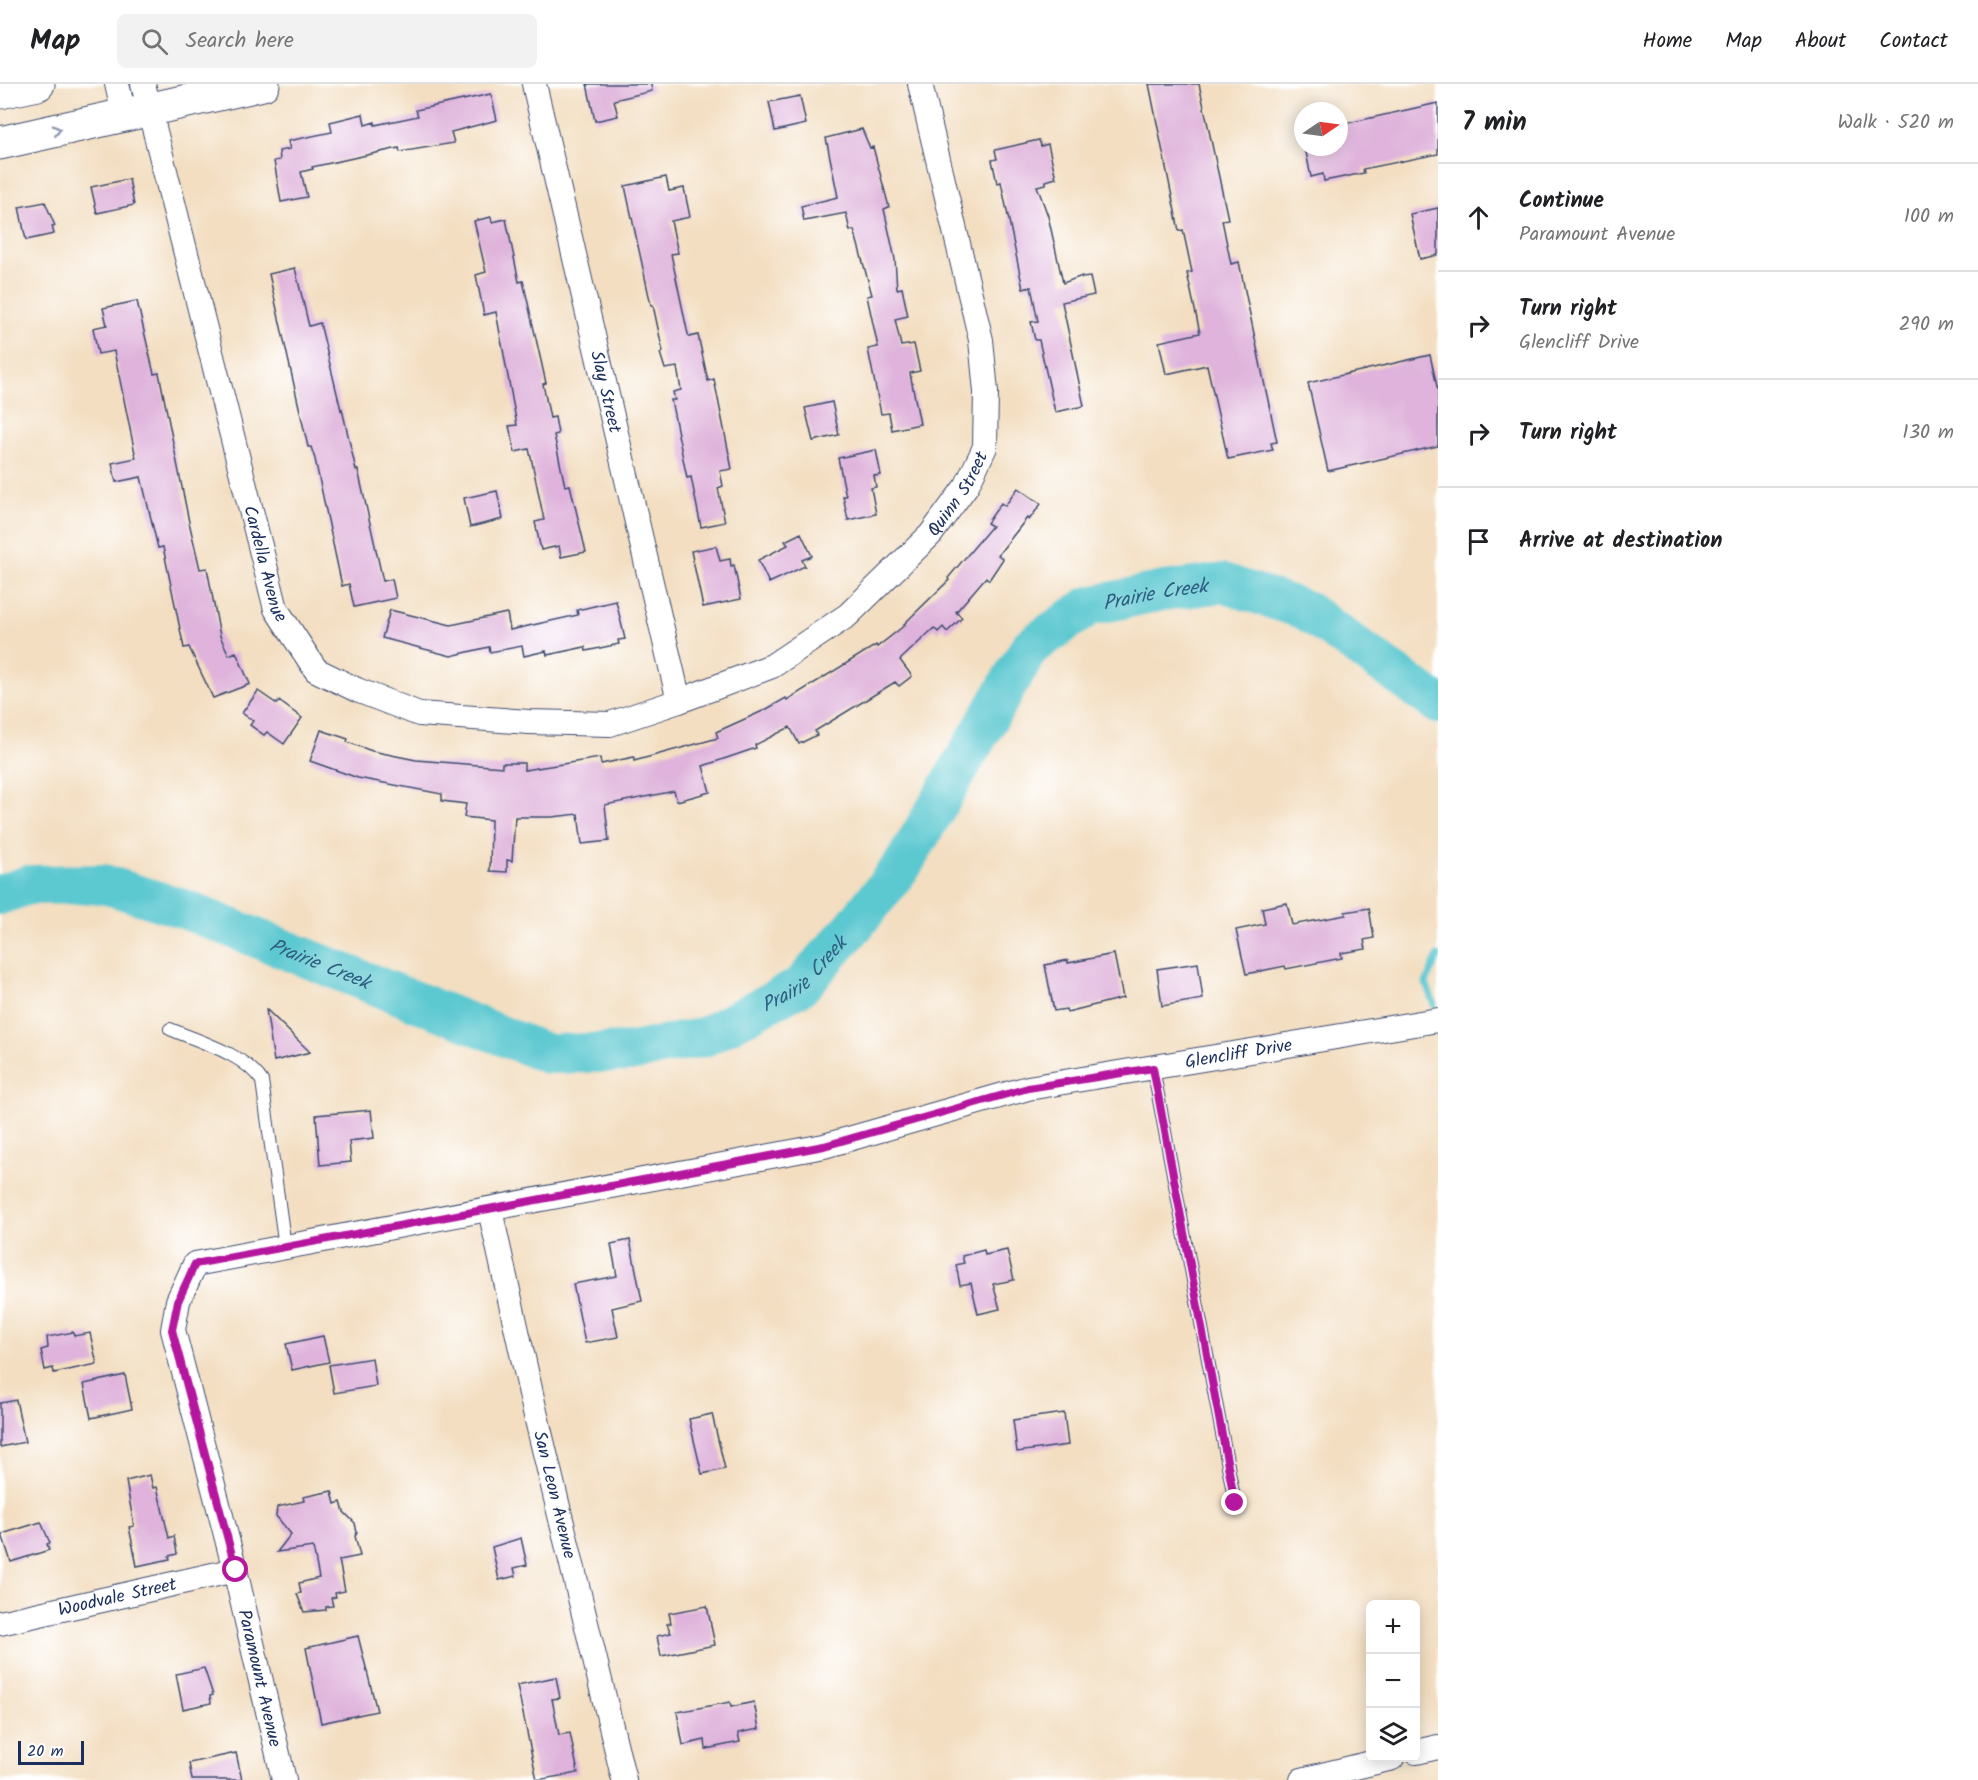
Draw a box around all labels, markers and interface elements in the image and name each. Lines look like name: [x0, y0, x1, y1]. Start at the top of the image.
search box: [117, 14, 537, 68]
text: Map: [30, 19, 81, 64]
text: Search here: [186, 24, 294, 59]
icon: search: [138, 25, 171, 58]
text: Home: [1643, 25, 1692, 58]
text: Map: [1725, 25, 1762, 58]
text: About: [1795, 25, 1846, 58]
text: Contact: [1879, 25, 1948, 58]
north arrow: [1294, 102, 1348, 156]
text: 7 min: [1462, 102, 1527, 144]
text: Walk · 520 m: [1838, 107, 1954, 139]
one-way arrow: [52, 125, 62, 138]
text: Continue: [1519, 184, 1604, 219]
icon: ahead: [1462, 201, 1495, 234]
text: 100 m: [1904, 201, 1954, 233]
text: Paramount Avenue: [1519, 219, 1675, 251]
text: Turn right: [1519, 292, 1617, 327]
icon: right: [1462, 309, 1495, 342]
text: 290 m: [1899, 309, 1954, 341]
text: Glencliff Drive: [1519, 327, 1639, 359]
street label: Slay Street: [581, 348, 629, 437]
text: Turn right: [1519, 416, 1617, 451]
icon: right: [1462, 417, 1495, 450]
text: 130 m: [1902, 417, 1954, 449]
street label: Quinn Street: [921, 446, 997, 543]
street label: Cardella Avenue: [234, 503, 294, 629]
text: Arrive at destination: [1519, 524, 1722, 559]
icon: arrive: [1462, 525, 1495, 558]
water label: Prairie Creek: [1100, 571, 1212, 621]
water label: Prairie Creek: [756, 928, 858, 1022]
water label: Prairie Creek: [264, 931, 377, 1001]
street label: Glencliff Drive: [1183, 1031, 1294, 1078]
street label: San Leon Avenue: [524, 1428, 583, 1562]
route end: [1221, 1489, 1247, 1515]
route start: [222, 1556, 248, 1582]
street label: Woodvale Street: [55, 1570, 181, 1626]
map controls: [1366, 1600, 1420, 1762]
button: +: [1366, 1600, 1420, 1654]
street label: Paramount Avenue: [229, 1607, 288, 1750]
button: −: [1366, 1654, 1420, 1708]
button: layers: [1366, 1708, 1420, 1762]
scale bar: [18, 1738, 84, 1766]
text: 20 m: [27, 1739, 63, 1764]

